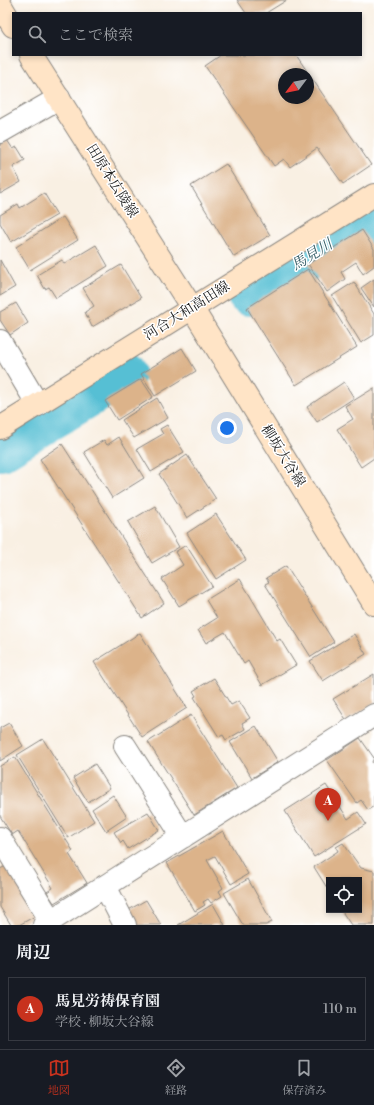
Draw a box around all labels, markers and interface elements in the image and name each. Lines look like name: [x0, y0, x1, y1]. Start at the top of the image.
search box: [12, 12, 362, 56]
icon: search: [26, 23, 48, 45]
text: ここで検索: [58, 26, 133, 45]
north arrow: [278, 68, 314, 104]
street label: 田原本広陵線: [82, 141, 142, 221]
water label: 馬見川: [288, 234, 338, 275]
street label: 河合大和高田線: [141, 277, 233, 345]
your location: [217, 418, 237, 438]
street label: 柳坂大谷線: [257, 422, 309, 490]
pin: A: [315, 788, 341, 821]
map controls: [326, 877, 362, 913]
button: locate: [326, 877, 362, 913]
text: 周辺: [16, 942, 50, 964]
text: 馬見労祷保育園: [55, 992, 160, 1011]
text: A: [25, 1001, 35, 1017]
text: 110 m: [323, 1001, 357, 1017]
text: 学校 · 柳坂大谷線: [55, 1014, 154, 1030]
tab: 地図: [48, 1057, 70, 1098]
tab: 経路: [165, 1057, 187, 1098]
tab: 保存済み: [282, 1057, 326, 1098]

